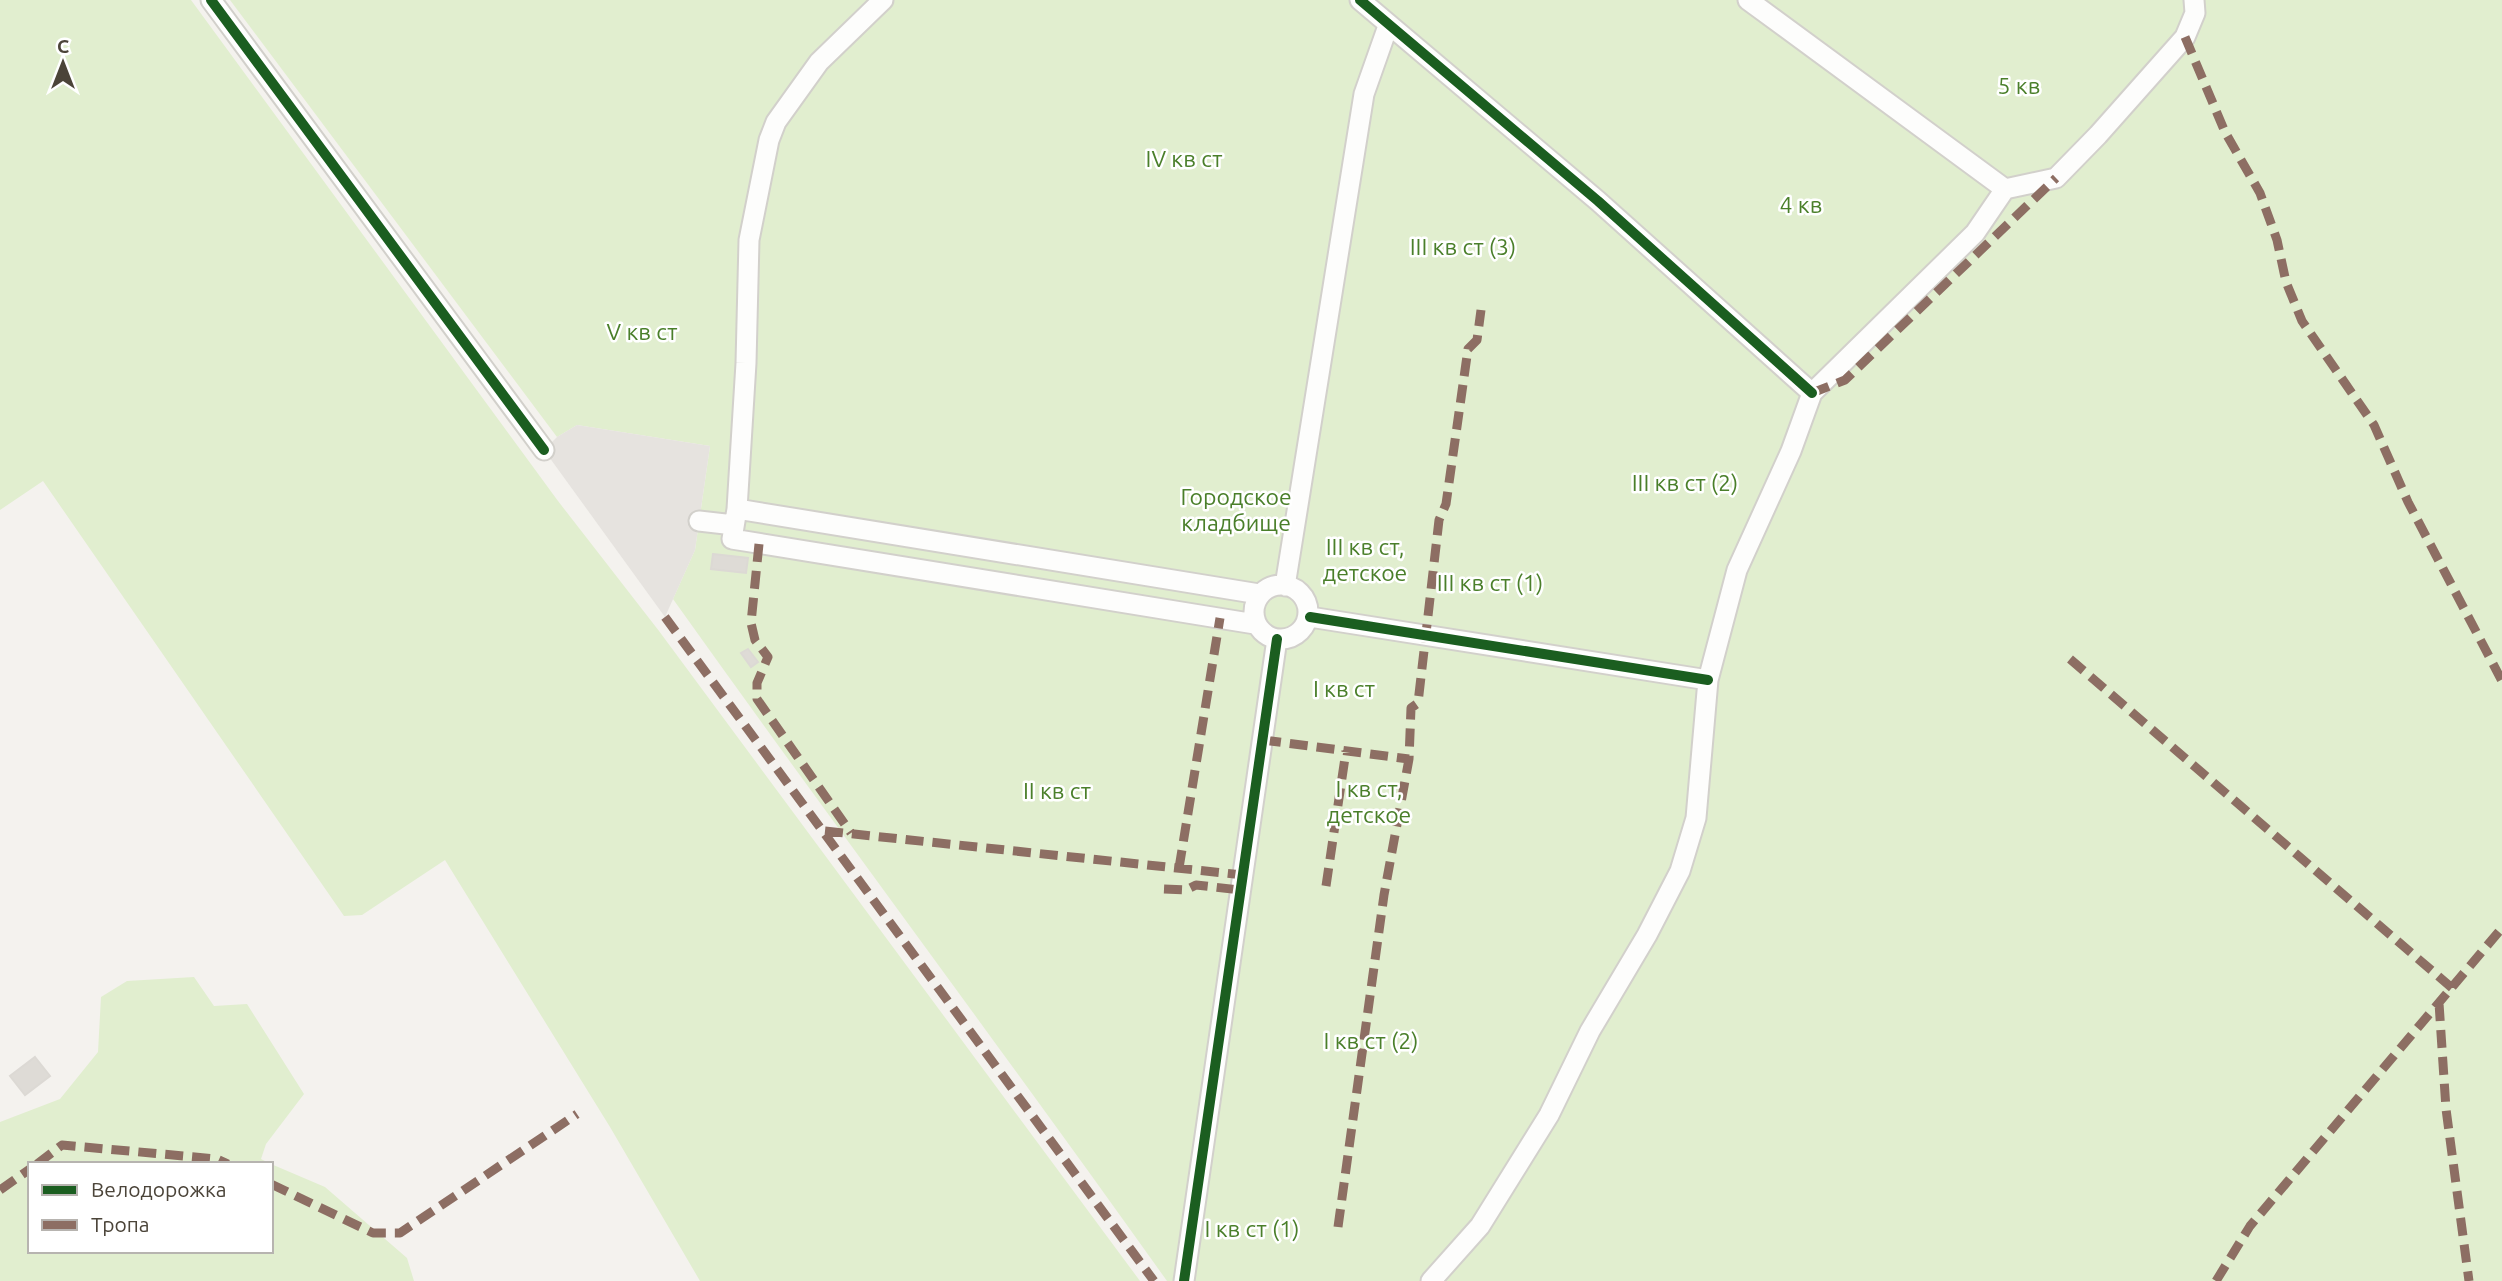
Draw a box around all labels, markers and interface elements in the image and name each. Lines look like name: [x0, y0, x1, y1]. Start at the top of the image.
north arrow: [28, 28, 98, 98]
text: С: [57, 35, 69, 57]
park label: 5 кв: [1998, 73, 2040, 98]
park label: IV кв ст: [1146, 146, 1222, 171]
park label: 4 кв: [1780, 192, 1822, 217]
park label: III кв ст (3): [1410, 234, 1516, 260]
park label: V кв ст: [607, 319, 677, 344]
park label: III кв ст (2): [1632, 470, 1738, 496]
park label: Городское кладбище: [1180, 484, 1292, 535]
park label: III кв ст, детское: [1323, 534, 1407, 585]
park label: III кв ст (1): [1437, 570, 1543, 596]
park label: I кв ст: [1313, 676, 1375, 701]
park label: I кв ст, детское: [1327, 776, 1411, 827]
park label: II кв ст: [1023, 778, 1091, 803]
park label: I кв ст (2): [1324, 1028, 1418, 1054]
legend: [28, 1162, 273, 1253]
text: Велодорожка: [91, 1177, 227, 1201]
text: Тропа: [91, 1212, 150, 1236]
park label: I кв ст (1): [1205, 1216, 1299, 1242]

